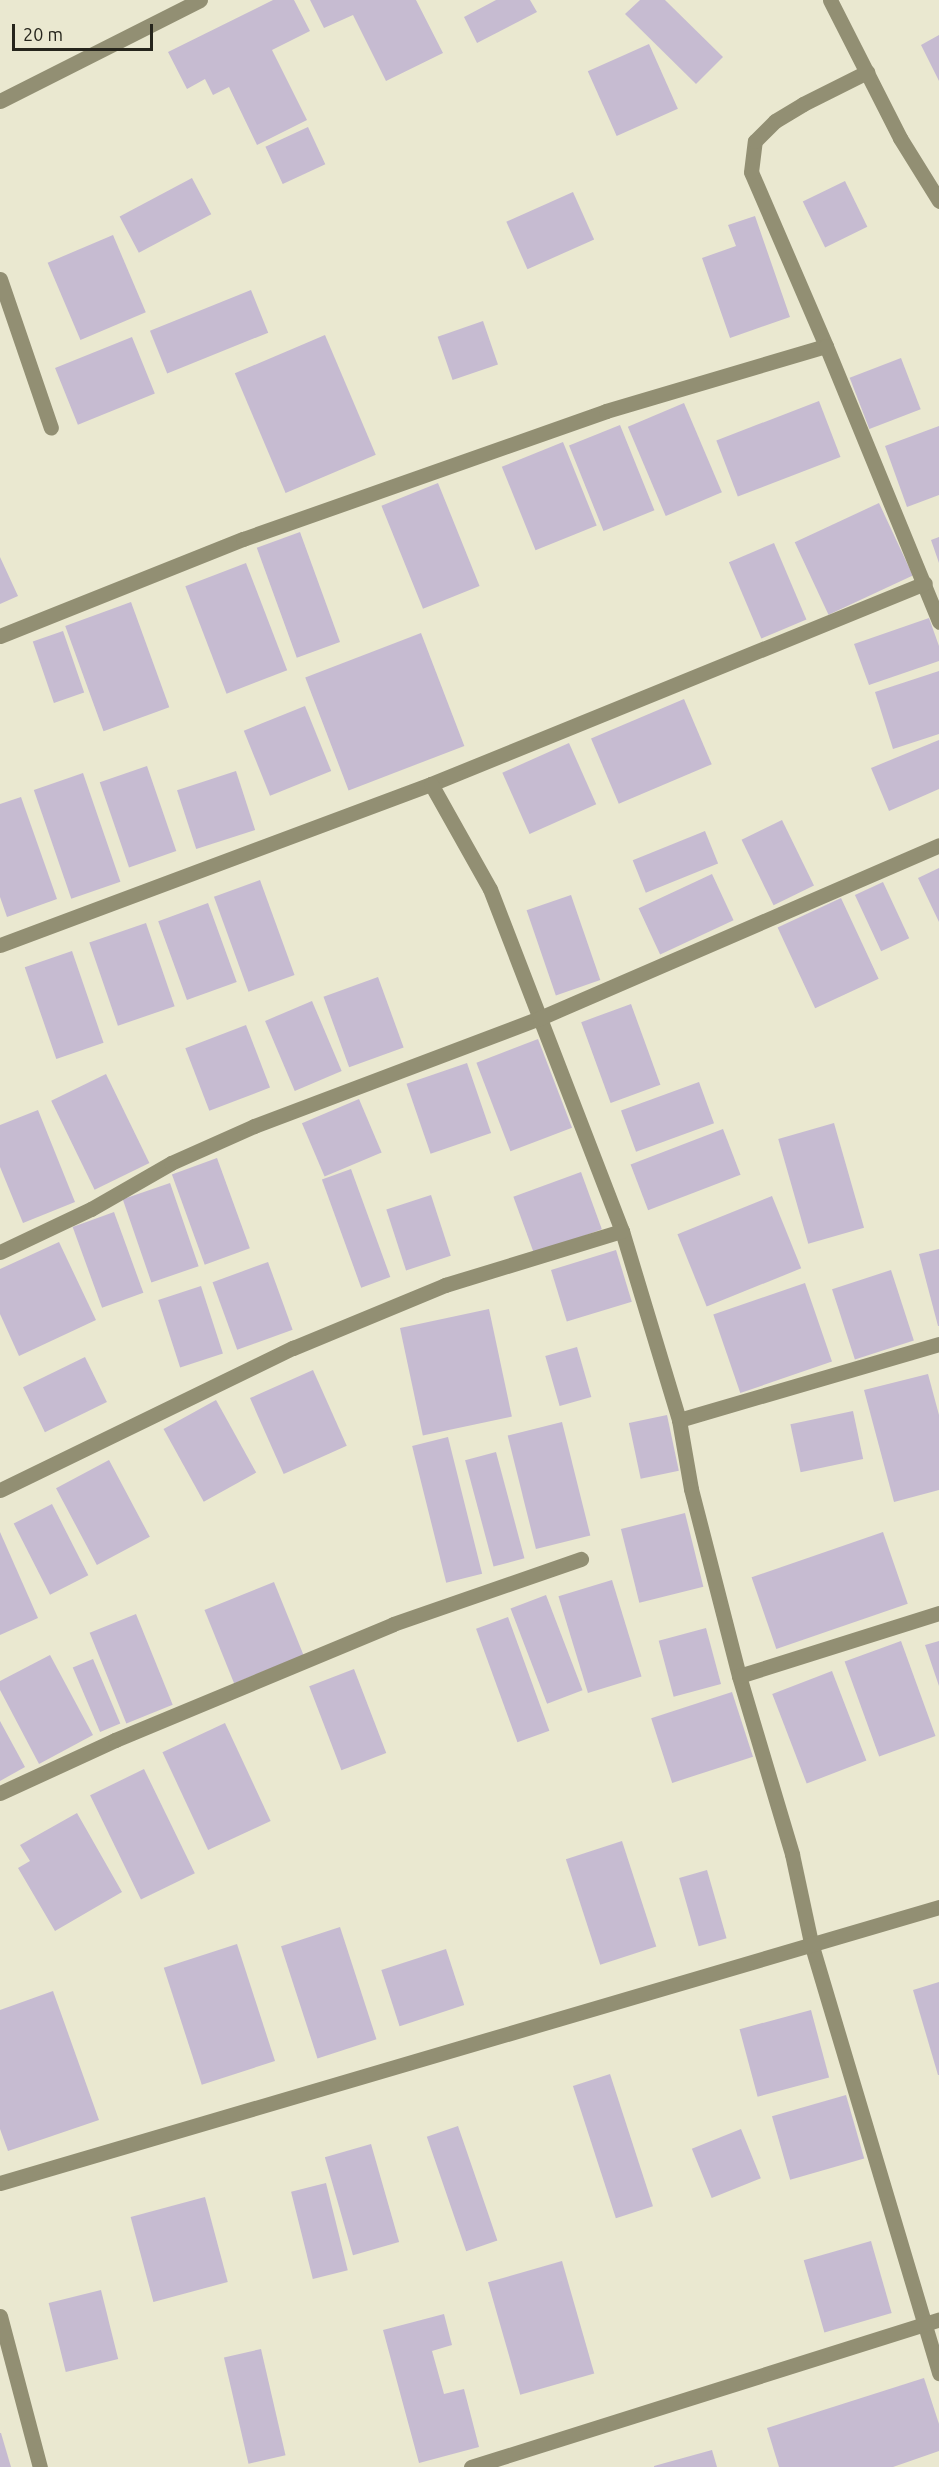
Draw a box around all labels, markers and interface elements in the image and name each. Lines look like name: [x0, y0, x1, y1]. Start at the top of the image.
scale bar: [15, 12, 156, 50]
text: 20 m: [23, 24, 63, 44]

